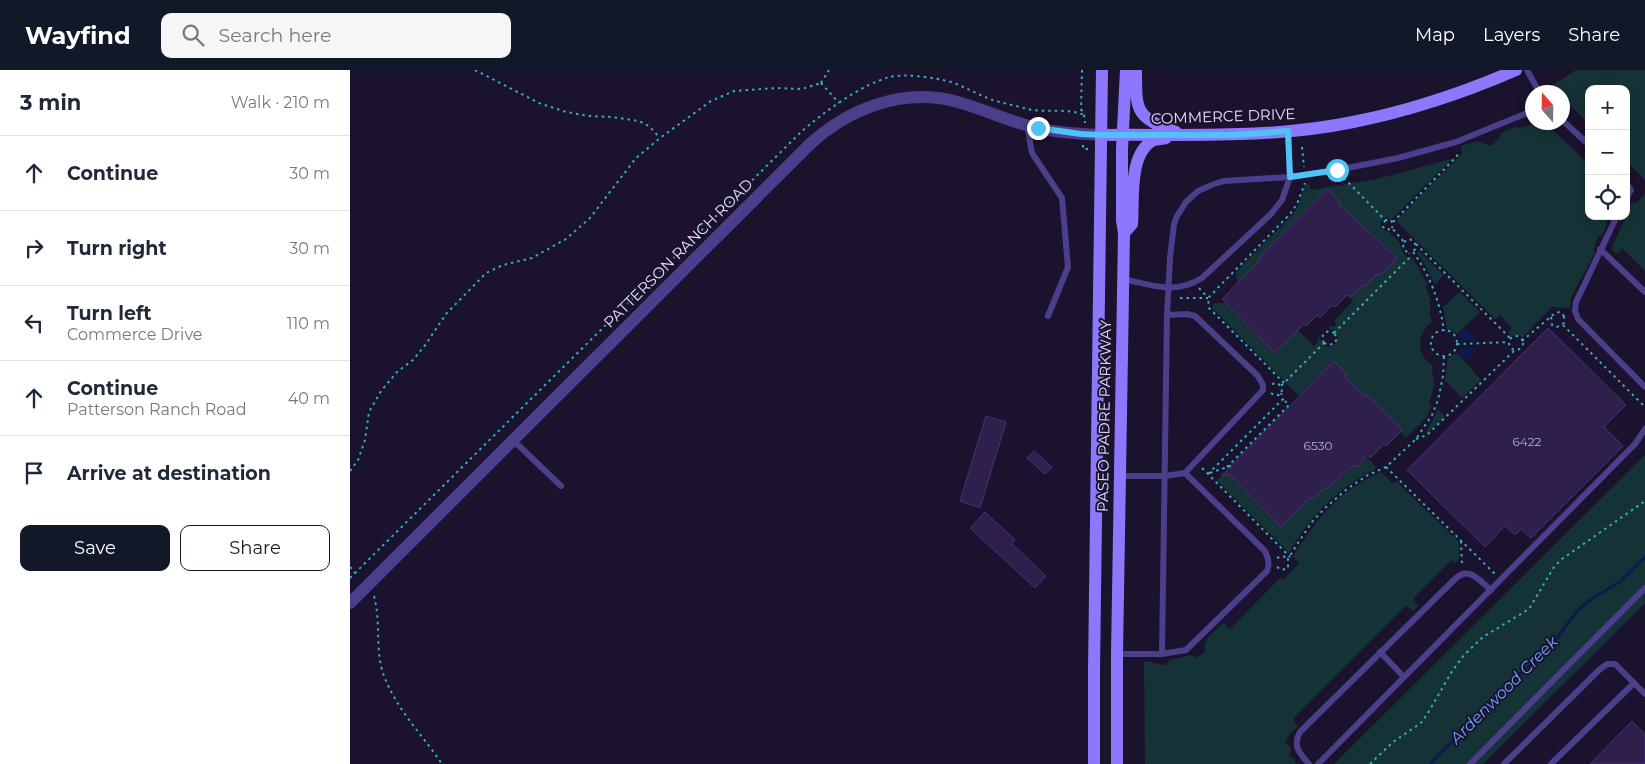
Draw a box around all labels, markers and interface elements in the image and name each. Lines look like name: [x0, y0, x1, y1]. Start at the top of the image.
search box: [161, 13, 511, 58]
text: Wayfind: [25, 21, 131, 50]
icon: search: [179, 21, 207, 49]
text: Search here: [219, 24, 332, 47]
text: Map: [1415, 24, 1455, 46]
text: Layers: [1483, 24, 1540, 46]
text: Share: [1568, 24, 1620, 46]
north arrow: [1525, 85, 1570, 130]
map controls: [1585, 85, 1630, 220]
button: +: [1585, 85, 1630, 130]
text: 3 min: [20, 90, 81, 115]
text: Walk · 210 m: [231, 93, 330, 112]
street label: COMMERCE DRIVE: [1150, 104, 1296, 128]
route end: [1027, 117, 1050, 140]
button: −: [1585, 130, 1630, 175]
icon: ahead: [20, 159, 48, 187]
route start: [1326, 159, 1349, 182]
text: Continue: [67, 162, 158, 185]
text: 30 m: [289, 164, 330, 183]
street label: PATTERSON RANCH ROAD: [599, 174, 757, 332]
button: locate: [1585, 175, 1630, 220]
icon: right: [20, 234, 48, 262]
text: Turn right: [67, 237, 167, 260]
text: 30 m: [289, 239, 330, 258]
text: Turn left: [67, 302, 152, 325]
icon: left: [20, 309, 48, 337]
text: 110 m: [287, 314, 330, 333]
street label: PASEO PADRE PARKWAY: [1093, 319, 1115, 512]
text: Commerce Drive: [67, 325, 202, 344]
text: Continue: [67, 377, 158, 400]
icon: ahead: [20, 384, 48, 412]
text: 40 m: [288, 389, 330, 408]
text: Patterson Ranch Road: [67, 400, 247, 419]
house number: 6422: [1513, 434, 1542, 449]
house number: 6530: [1304, 438, 1332, 453]
icon: arrive: [20, 459, 48, 487]
text: Arrive at destination: [67, 462, 271, 485]
button: Save: [20, 525, 170, 571]
button: Share: [180, 525, 330, 571]
water label: Ardenwood Creek: [1446, 631, 1563, 748]

